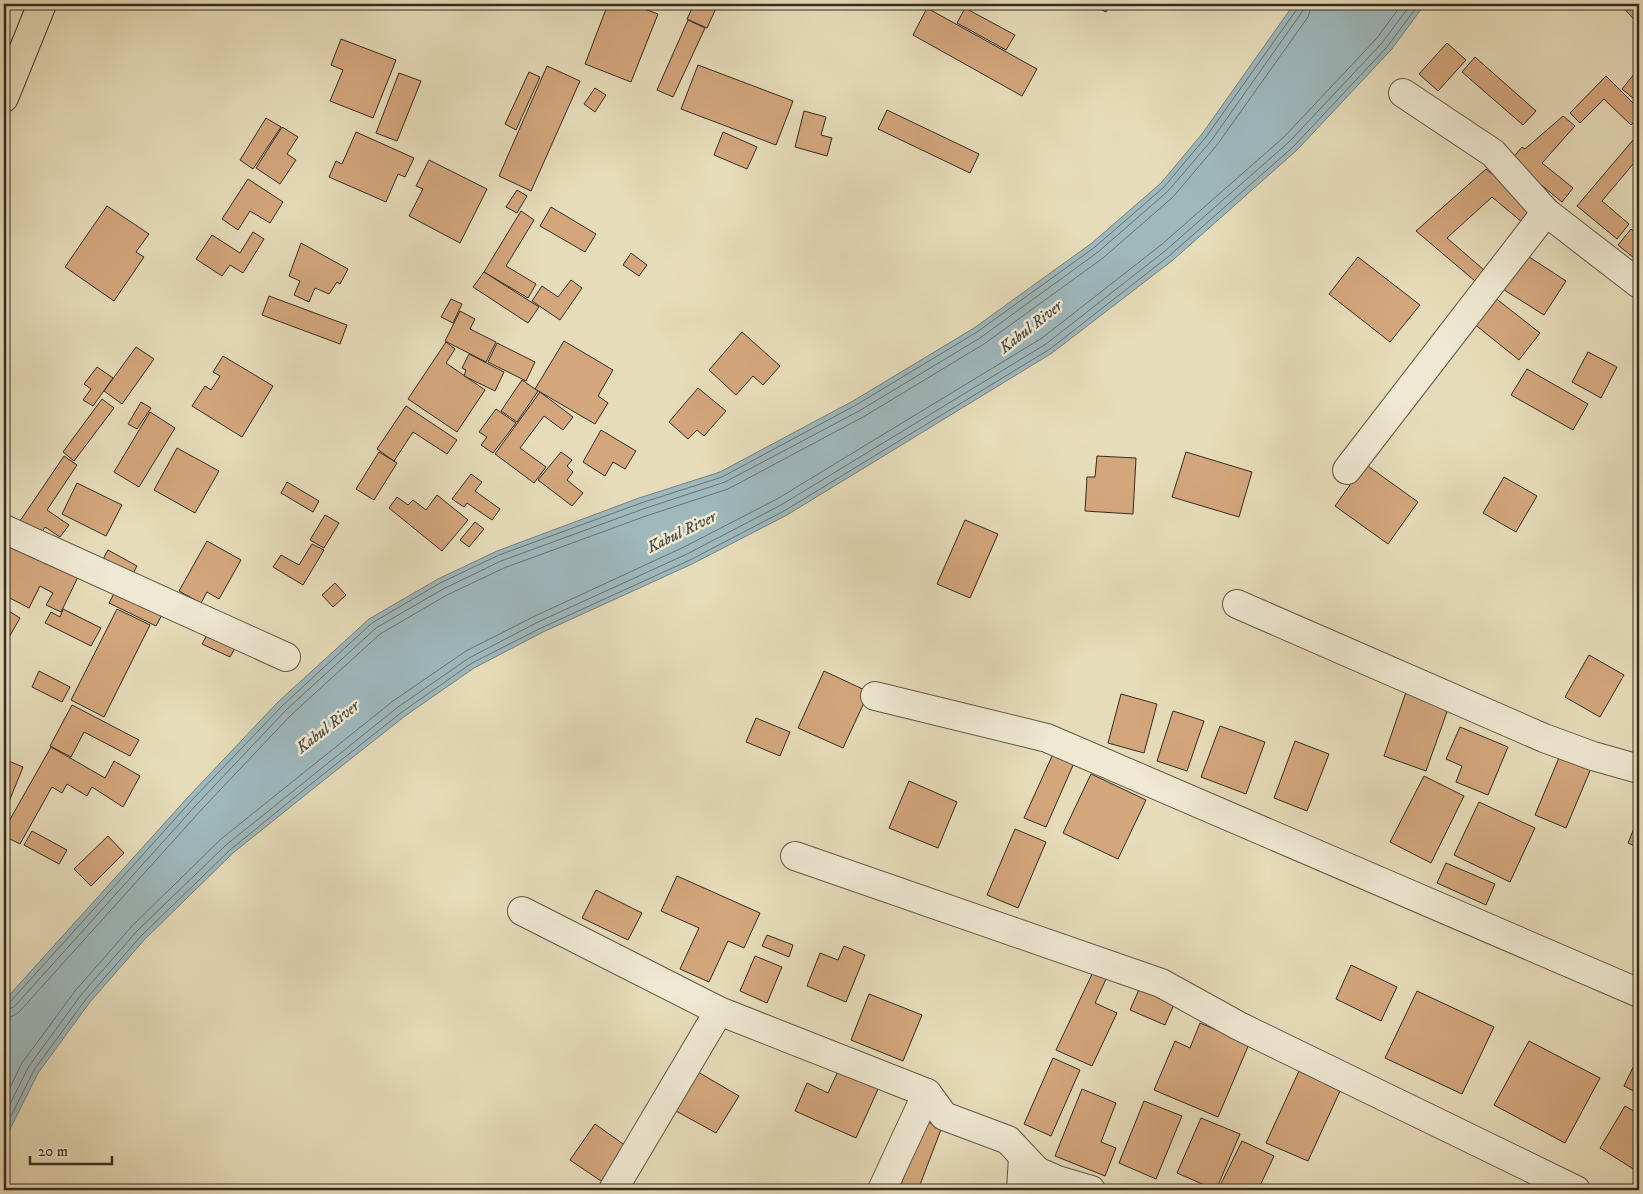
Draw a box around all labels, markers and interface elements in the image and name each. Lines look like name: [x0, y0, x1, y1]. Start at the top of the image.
water label: Kabul River: [994, 295, 1067, 358]
water label: Kabul River: [643, 506, 720, 558]
water label: Kabul River: [291, 695, 364, 758]
scale bar: [30, 1134, 112, 1166]
text: 20 m: [38, 1142, 68, 1161]

